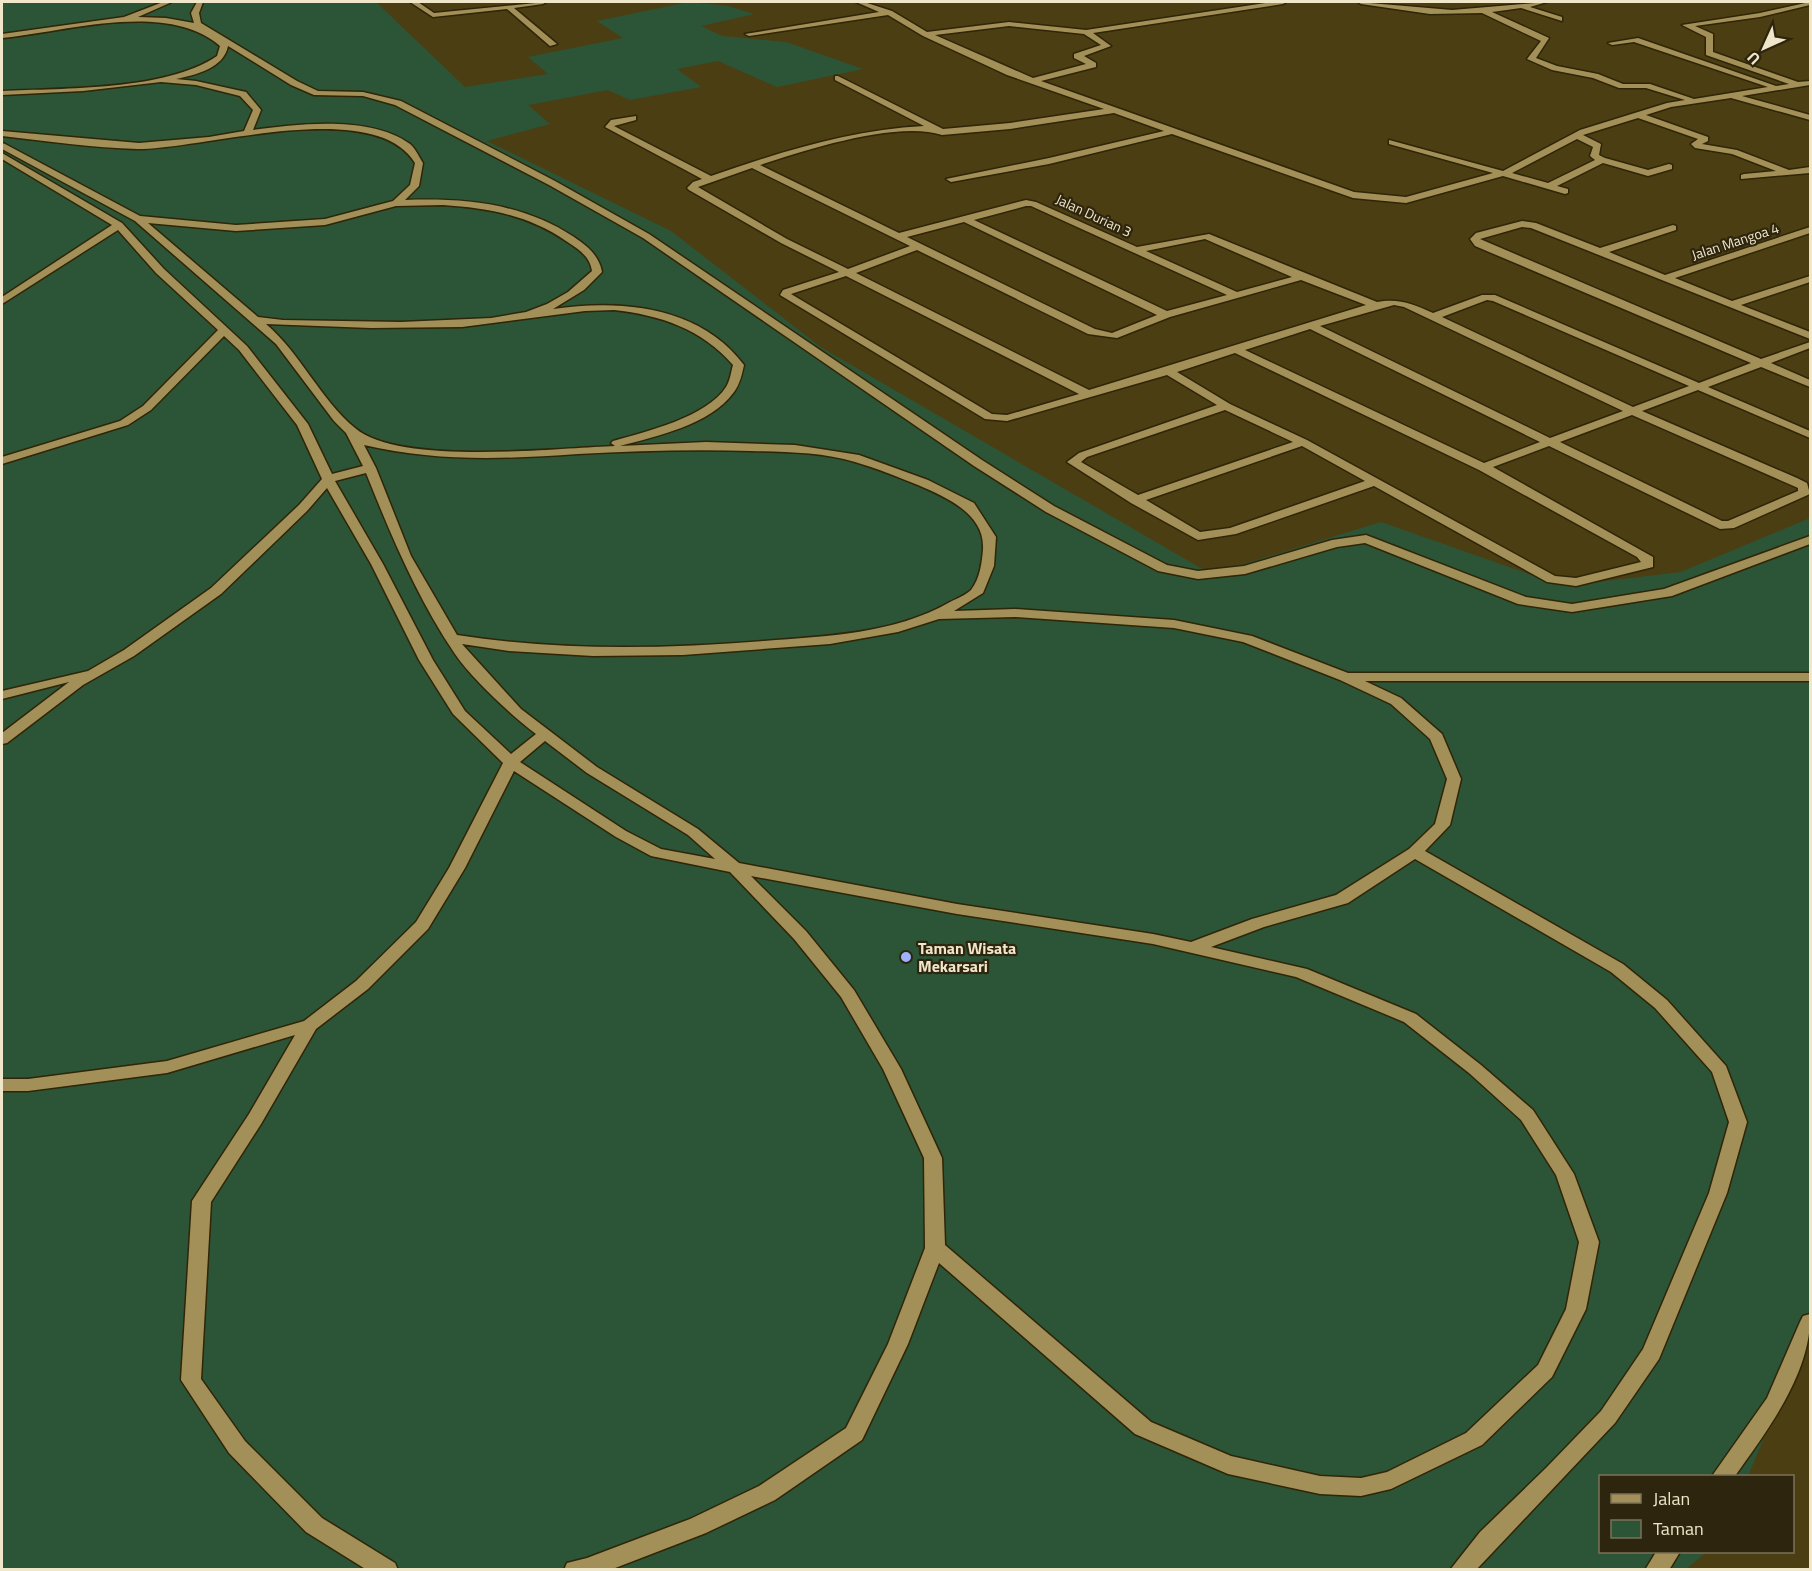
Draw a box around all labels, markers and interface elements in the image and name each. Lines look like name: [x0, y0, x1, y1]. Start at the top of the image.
north arrow: [1734, 18, 1794, 78]
text: U: [1741, 46, 1766, 71]
street label: Jalan Durian 3: [1053, 188, 1135, 242]
street label: Jalan Mangoa 4: [1689, 217, 1782, 265]
place label: Taman Wisata Mekarsari: [918, 936, 1016, 978]
marker: Taman Wisata Mekarsari: [899, 950, 913, 964]
legend: [1599, 1475, 1794, 1553]
text: Jalan: [1653, 1485, 1690, 1512]
text: Taman: [1653, 1515, 1704, 1542]

